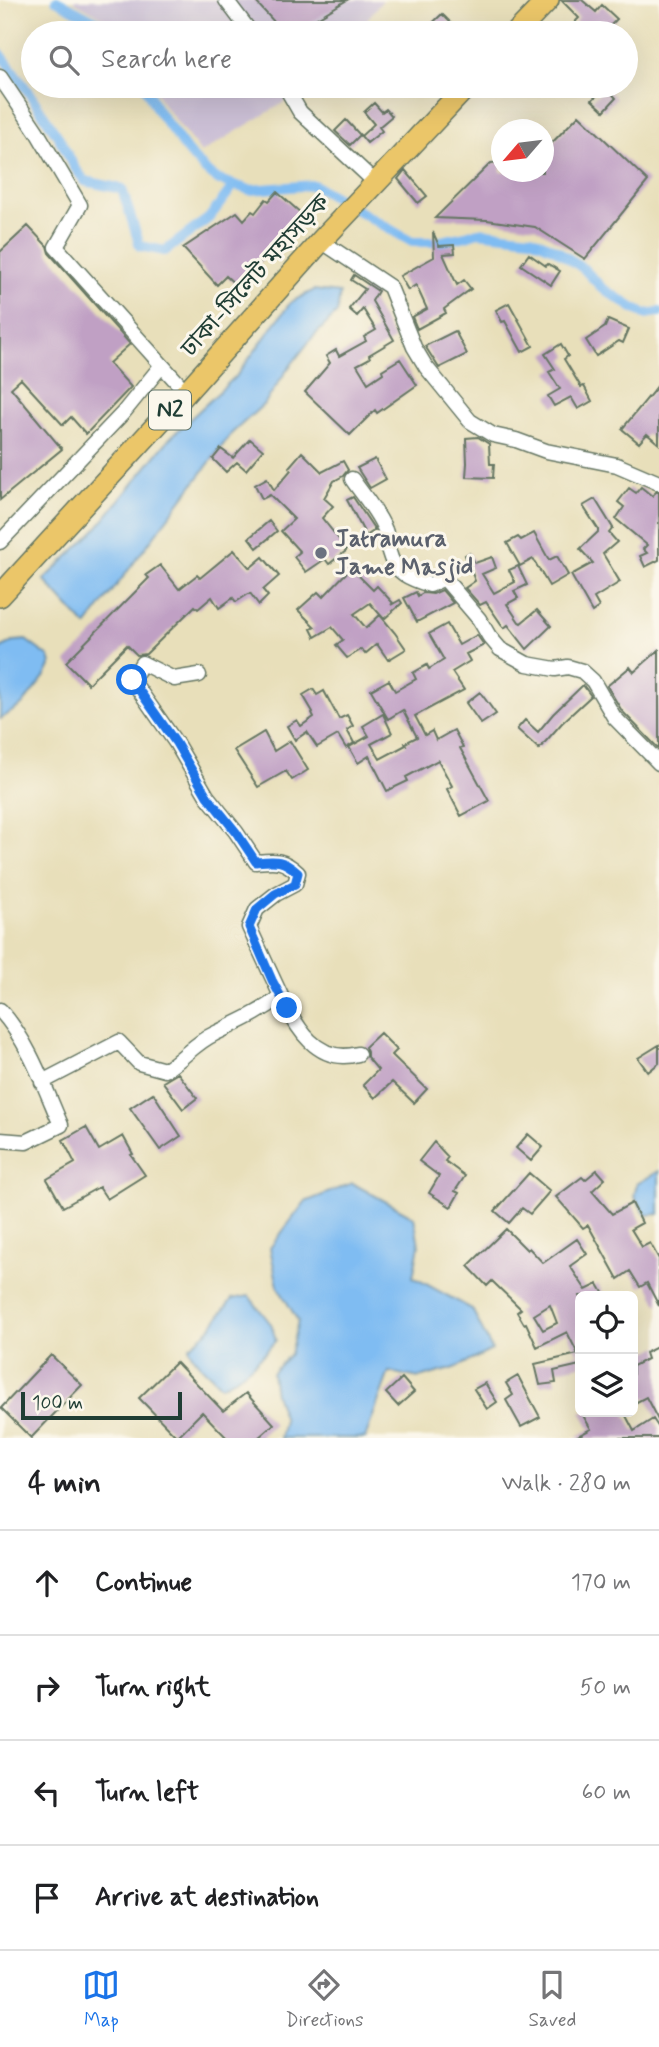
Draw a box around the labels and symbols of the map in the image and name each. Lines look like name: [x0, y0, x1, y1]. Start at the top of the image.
north arrow: [491, 119, 554, 182]
street label: ঢাকা-সিলেট মহাসড়ক: [174, 188, 338, 365]
road number: N2: [149, 390, 191, 430]
place label: Jatramura Jame Masjid: [335, 524, 473, 583]
marker: Jatramura Jame Masjid: [313, 545, 329, 561]
route start: [116, 664, 147, 695]
route end: [271, 992, 302, 1023]
scale bar: [21, 1389, 182, 1421]

